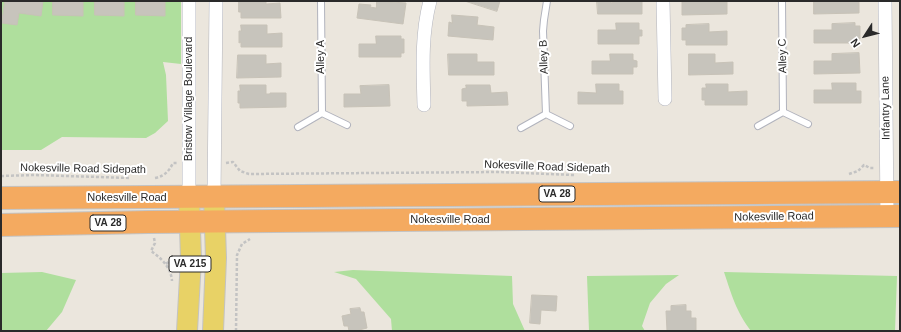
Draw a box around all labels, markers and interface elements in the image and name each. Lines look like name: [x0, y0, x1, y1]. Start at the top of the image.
north arrow: [845, 16, 885, 56]
text: N: [848, 36, 862, 50]
street label: Bristow Village Boulevard: [182, 37, 196, 161]
street label: Alley C: [776, 38, 790, 74]
street label: Alley A: [314, 40, 328, 74]
street label: Alley B: [537, 40, 551, 74]
street label: Infantry Lane: [879, 76, 893, 140]
street label: Nokesville Road Sidepath: [484, 158, 610, 176]
street label: Nokesville Road Sidepath: [20, 161, 146, 177]
road number: VA 28: [539, 186, 575, 202]
street label: Nokesville Road: [87, 191, 167, 205]
street label: Nokesville Road: [734, 210, 814, 224]
street label: Nokesville Road: [410, 213, 490, 227]
road number: VA 28: [90, 215, 126, 231]
road number: VA 215: [169, 256, 211, 272]

